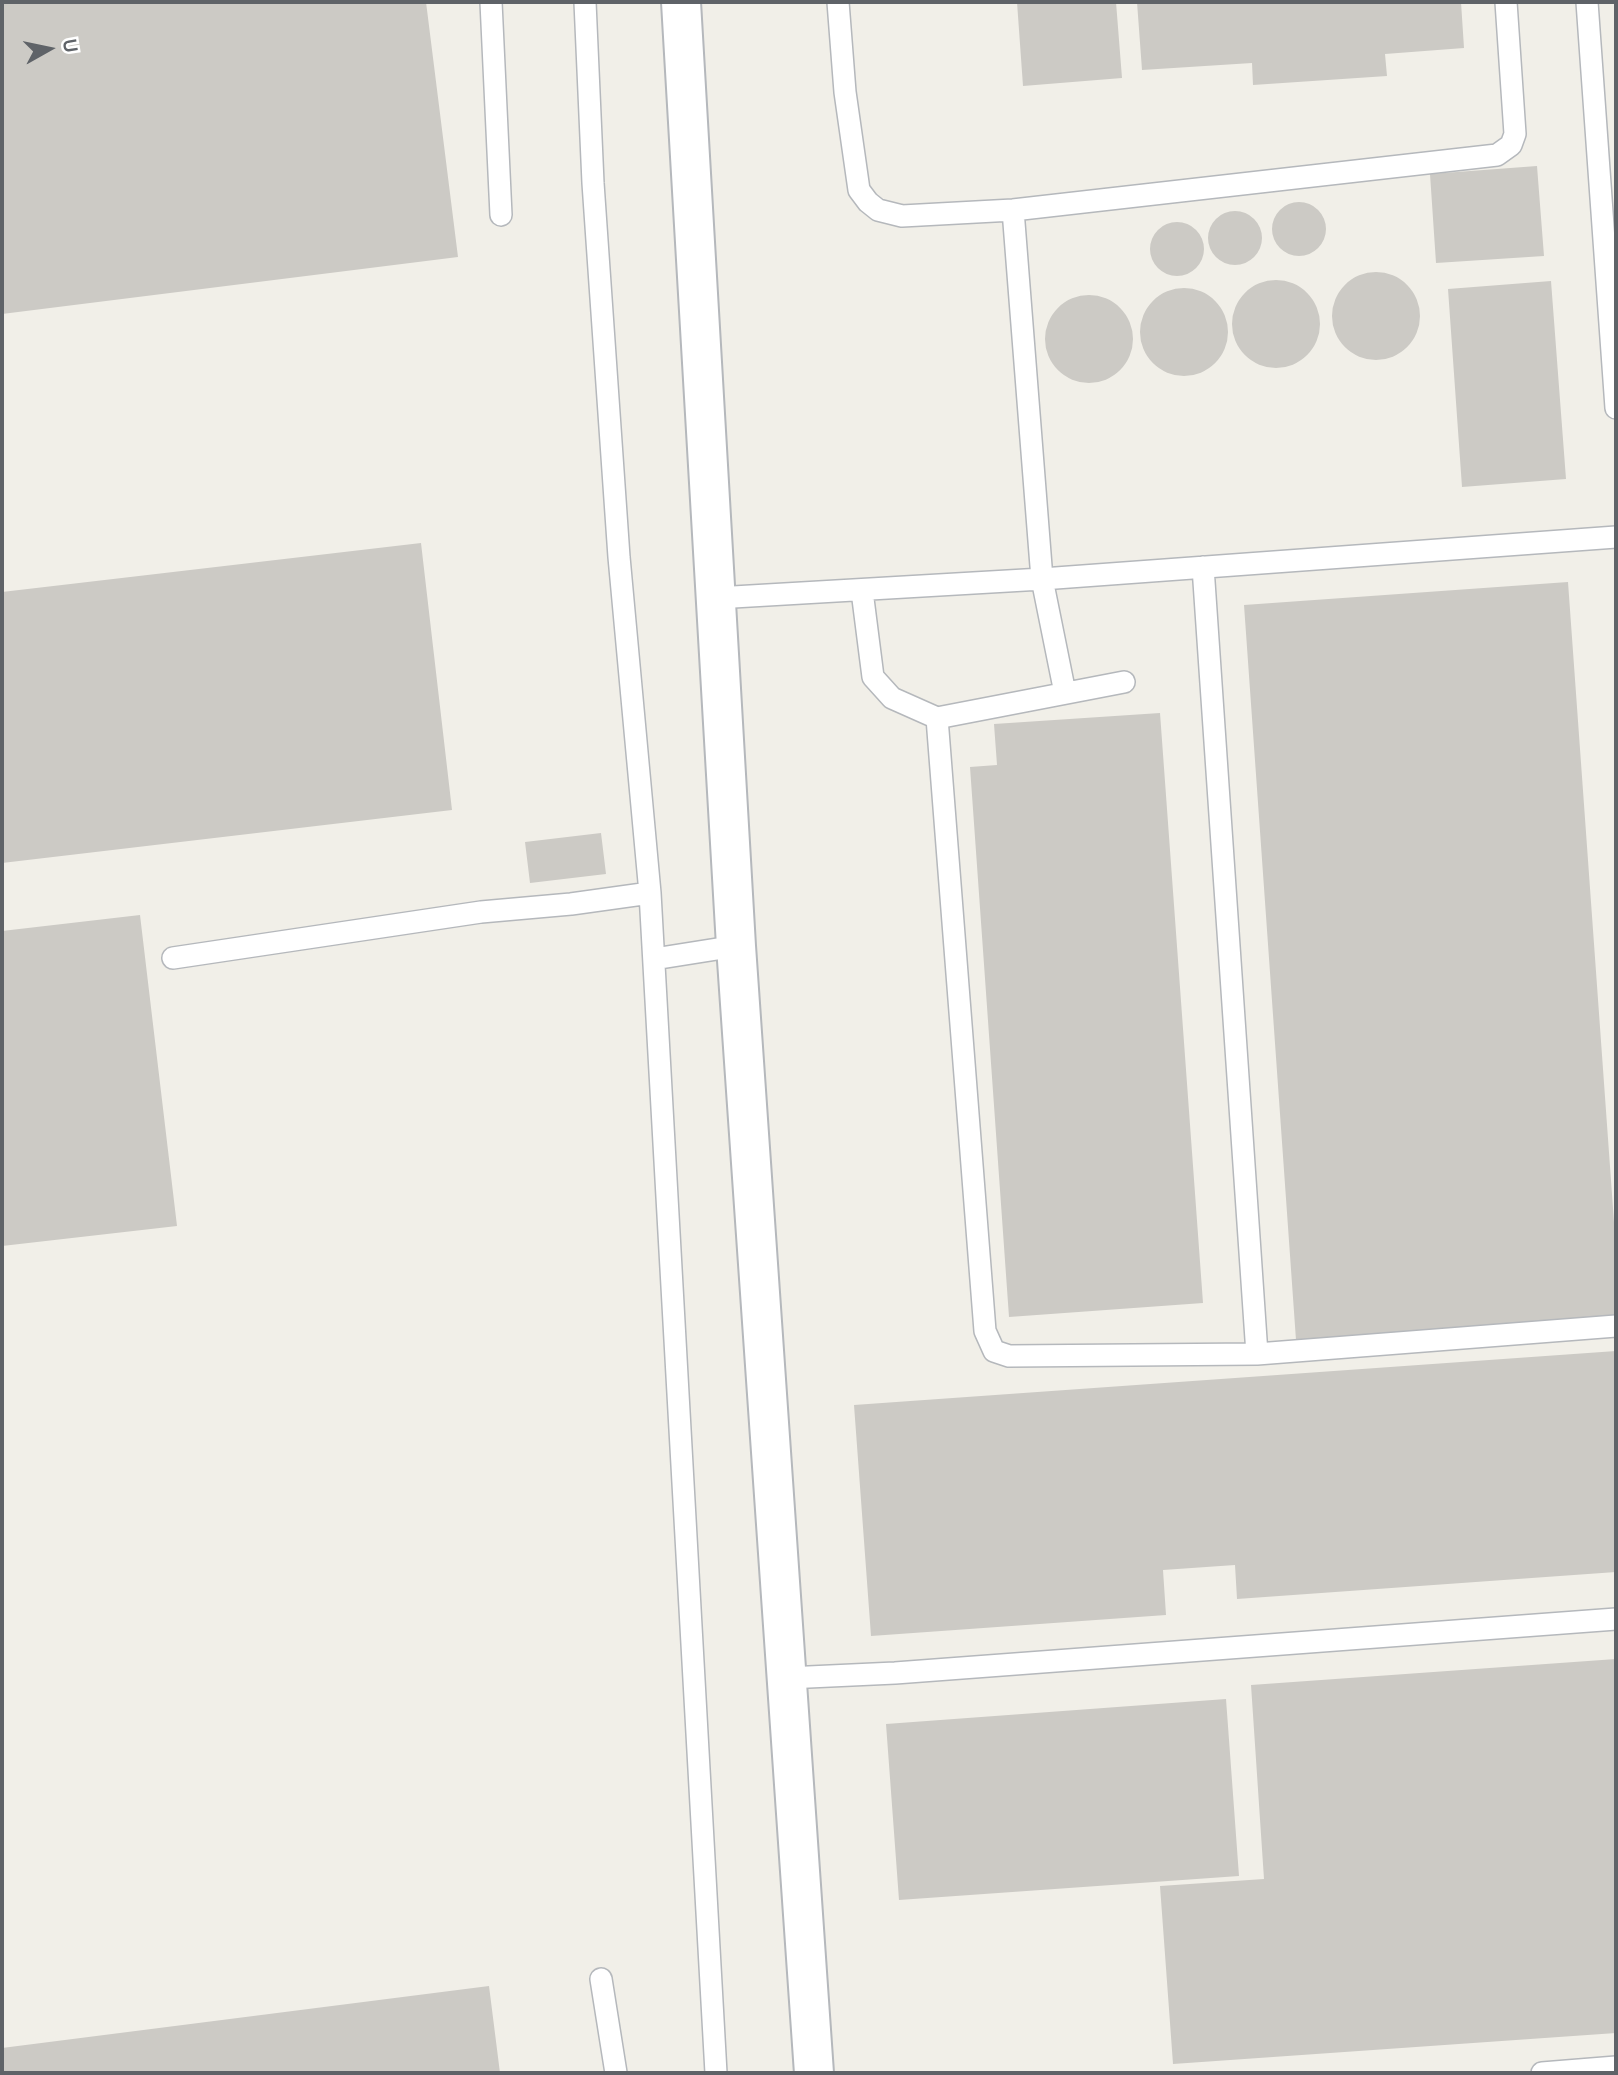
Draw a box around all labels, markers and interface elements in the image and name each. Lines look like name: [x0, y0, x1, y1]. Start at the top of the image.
north arrow: [14, 14, 84, 84]
text: U: [58, 37, 83, 54]

